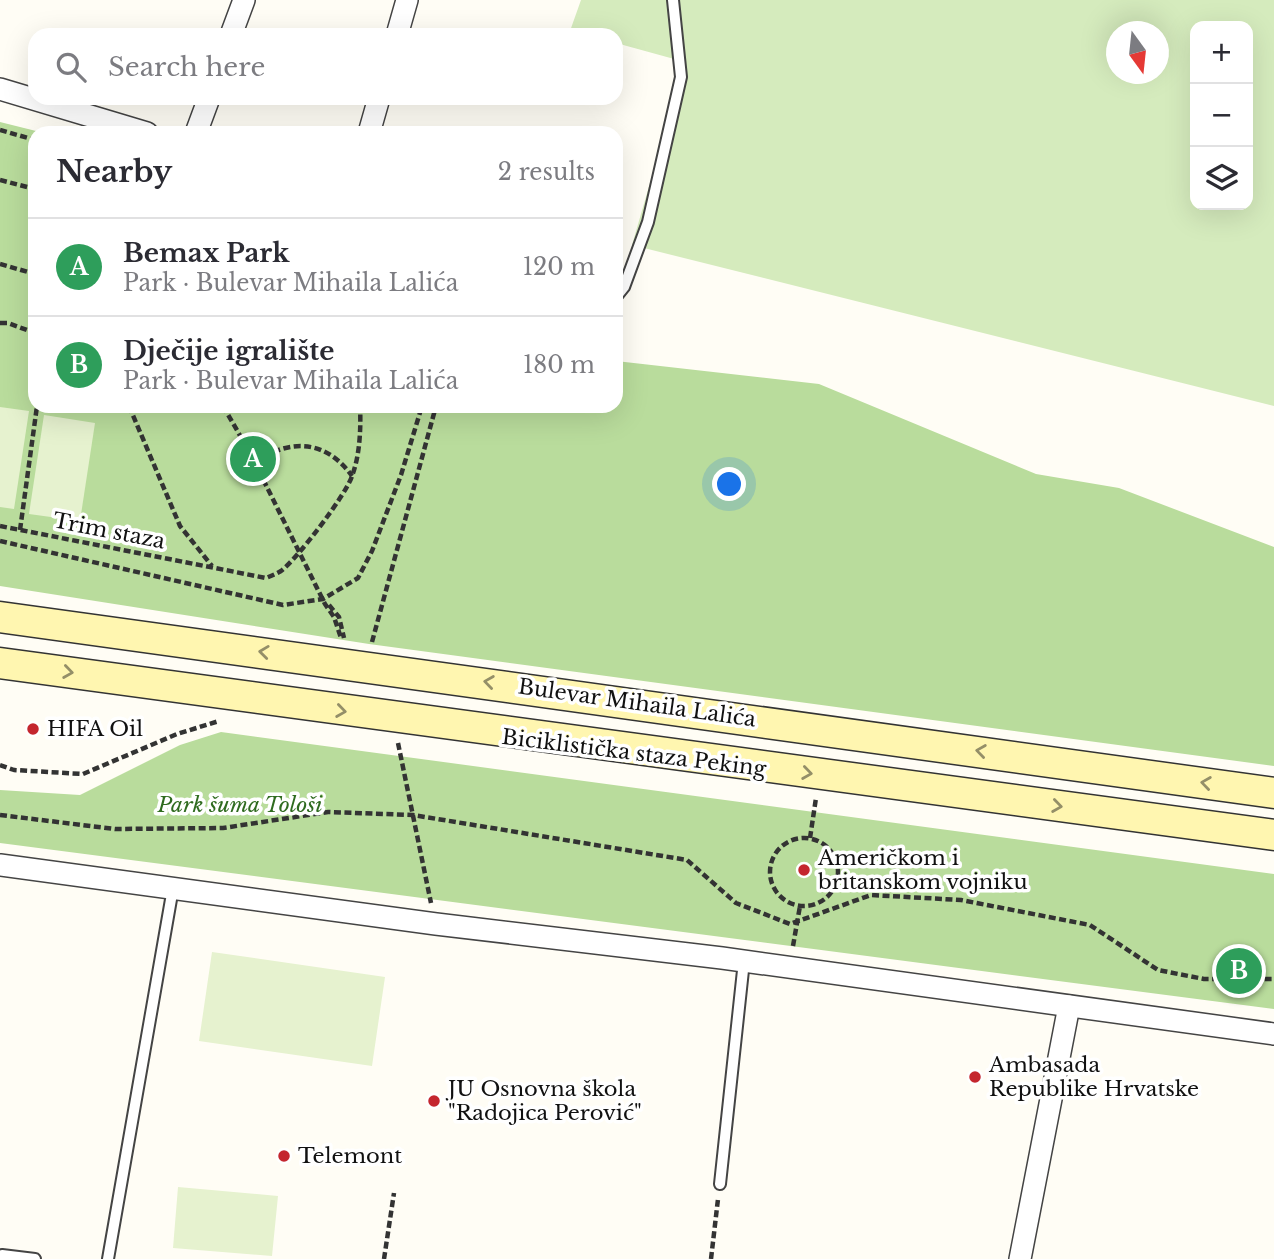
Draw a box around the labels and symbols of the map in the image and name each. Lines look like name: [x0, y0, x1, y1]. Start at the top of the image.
north arrow: [1106, 21, 1169, 84]
pin: A: [230, 433, 276, 485]
your location: [712, 467, 746, 501]
street label: Trim staza: [51, 507, 168, 555]
one-way arrow: [258, 644, 269, 659]
one-way arrow: [62, 665, 73, 680]
street label: Bulevar Mihaila Lalića: [516, 673, 758, 733]
one-way arrow: [483, 675, 495, 690]
one-way arrow: [336, 703, 347, 718]
place label: HIFA Oil: [47, 716, 143, 742]
marker: HIFA Oil: [25, 721, 41, 737]
street label: Biciklistička staza Peking: [500, 724, 768, 782]
one-way arrow: [975, 744, 987, 759]
one-way arrow: [801, 765, 813, 780]
one-way arrow: [1201, 776, 1212, 791]
park label: Park šuma Tološi: [157, 792, 323, 818]
one-way arrow: [1051, 799, 1062, 814]
place label: Američkom i britanskom vojniku: [817, 845, 1027, 895]
marker: Američkom i britanskom vojniku: [796, 862, 812, 878]
pin: B: [1216, 945, 1262, 997]
place label: Ambasada Republike Hrvatske: [988, 1052, 1199, 1102]
marker: Ambasada Republike Hrvatske: [967, 1069, 983, 1085]
place label: JU Osnovna škola "Radojica Perović": [445, 1076, 642, 1126]
marker: JU Osnovna škola "Radojica Perović": [426, 1093, 442, 1109]
place label: Telemont: [298, 1143, 402, 1169]
marker: Telemont: [276, 1148, 292, 1164]

